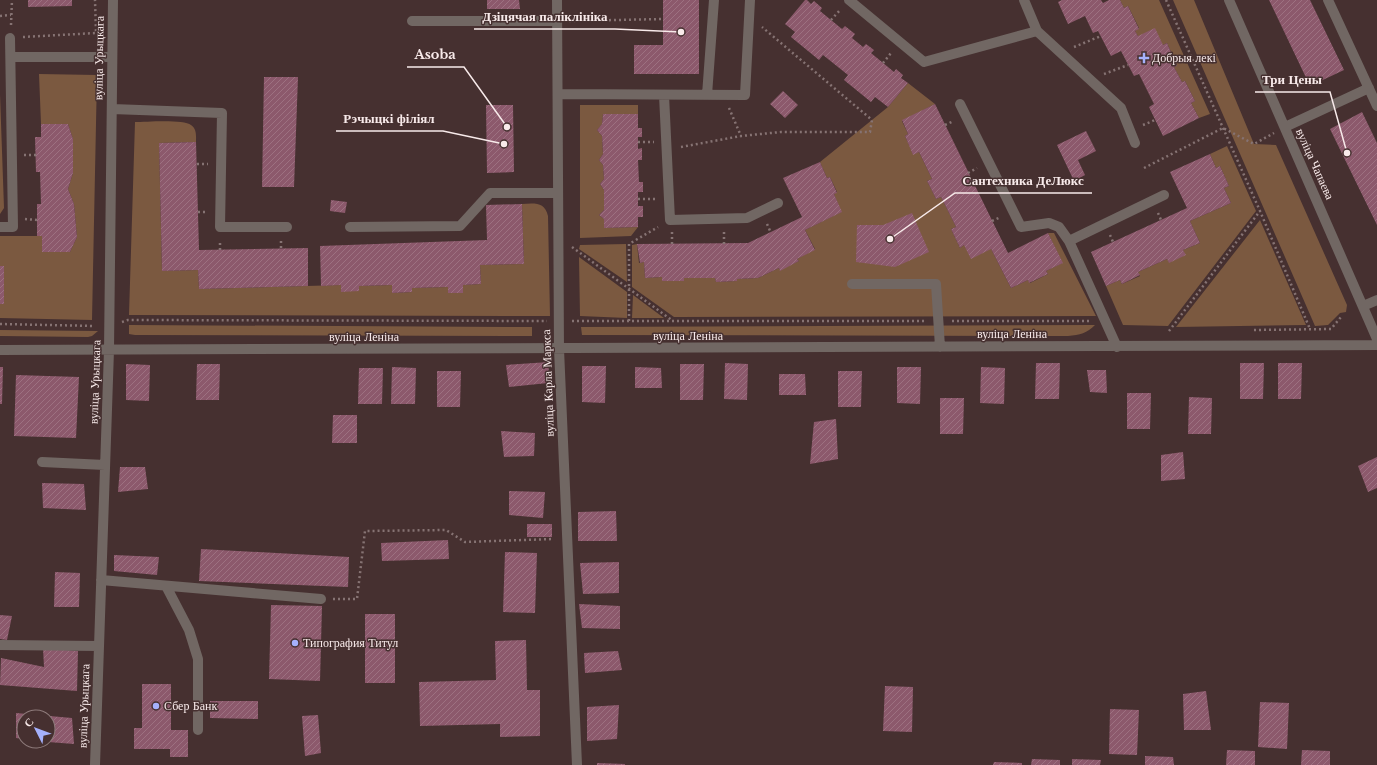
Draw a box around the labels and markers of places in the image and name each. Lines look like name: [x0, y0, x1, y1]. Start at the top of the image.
callout: Дзіцячая паліклініка: [474, 4, 615, 29]
callout: Asoba: [407, 42, 464, 67]
place label: Добрыя лекі: [1152, 50, 1216, 65]
marker: Добрыя лекі: [1139, 53, 1149, 63]
callout: Три Цены: [1255, 67, 1330, 92]
callout: Рэчыцкі філіял: [336, 106, 443, 131]
callout: Сантехника ДеЛюкс: [955, 168, 1092, 193]
place label: Типография Титул: [303, 635, 398, 650]
marker: Типография Титул: [290, 638, 300, 648]
place label: Сбер Банк: [164, 698, 218, 713]
marker: Сбер Банк: [151, 701, 161, 711]

